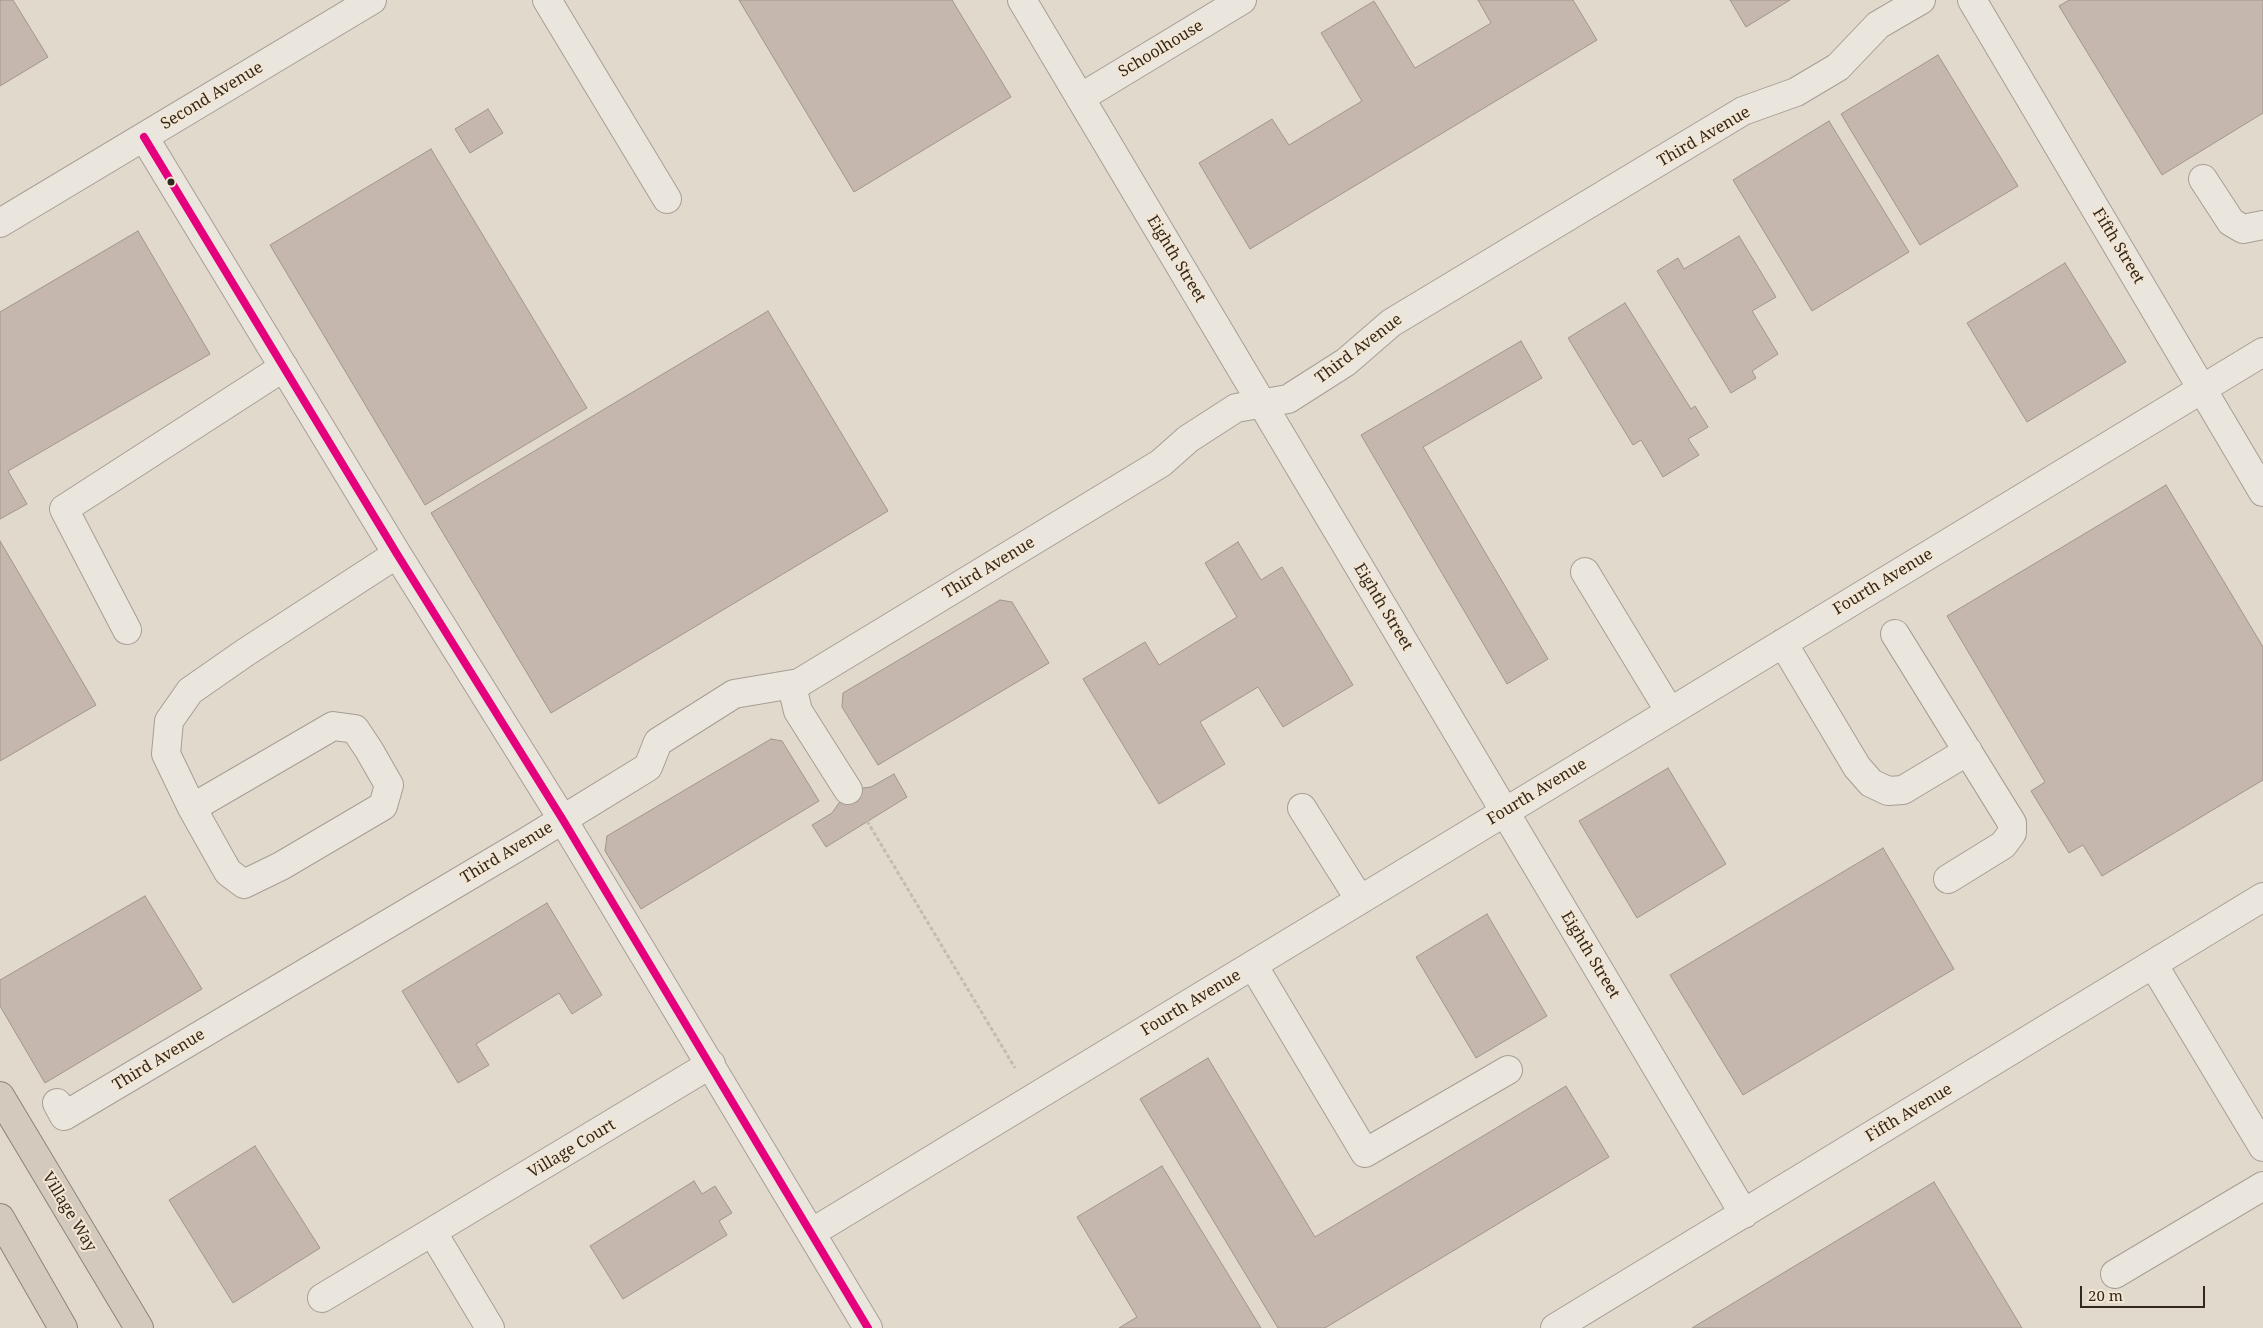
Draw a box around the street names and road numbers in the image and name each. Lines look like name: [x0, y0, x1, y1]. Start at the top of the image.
street label: Schoolhouse: [1115, 16, 1207, 82]
street label: Second Avenue: [157, 58, 267, 134]
street label: Third Avenue: [1654, 103, 1754, 171]
street label: Fifth Street: [2088, 205, 2148, 287]
street label: Eighth Street: [1142, 212, 1210, 306]
street label: Third Avenue: [1312, 310, 1406, 388]
street label: Third Avenue: [940, 533, 1038, 603]
street label: Fourth Avenue: [1830, 545, 1936, 619]
street label: Eighth Street: [1349, 560, 1417, 654]
street label: Fourth Avenue: [1484, 755, 1590, 829]
street label: Third Avenue: [458, 818, 556, 888]
street label: Eighth Street: [1556, 908, 1624, 1002]
street label: Fourth Avenue: [1138, 966, 1244, 1040]
street label: Third Avenue: [110, 1025, 208, 1095]
street label: Fifth Avenue: [1862, 1080, 1956, 1146]
street label: Village Court: [525, 1115, 619, 1183]
street label: Village Way: [38, 1169, 100, 1255]

